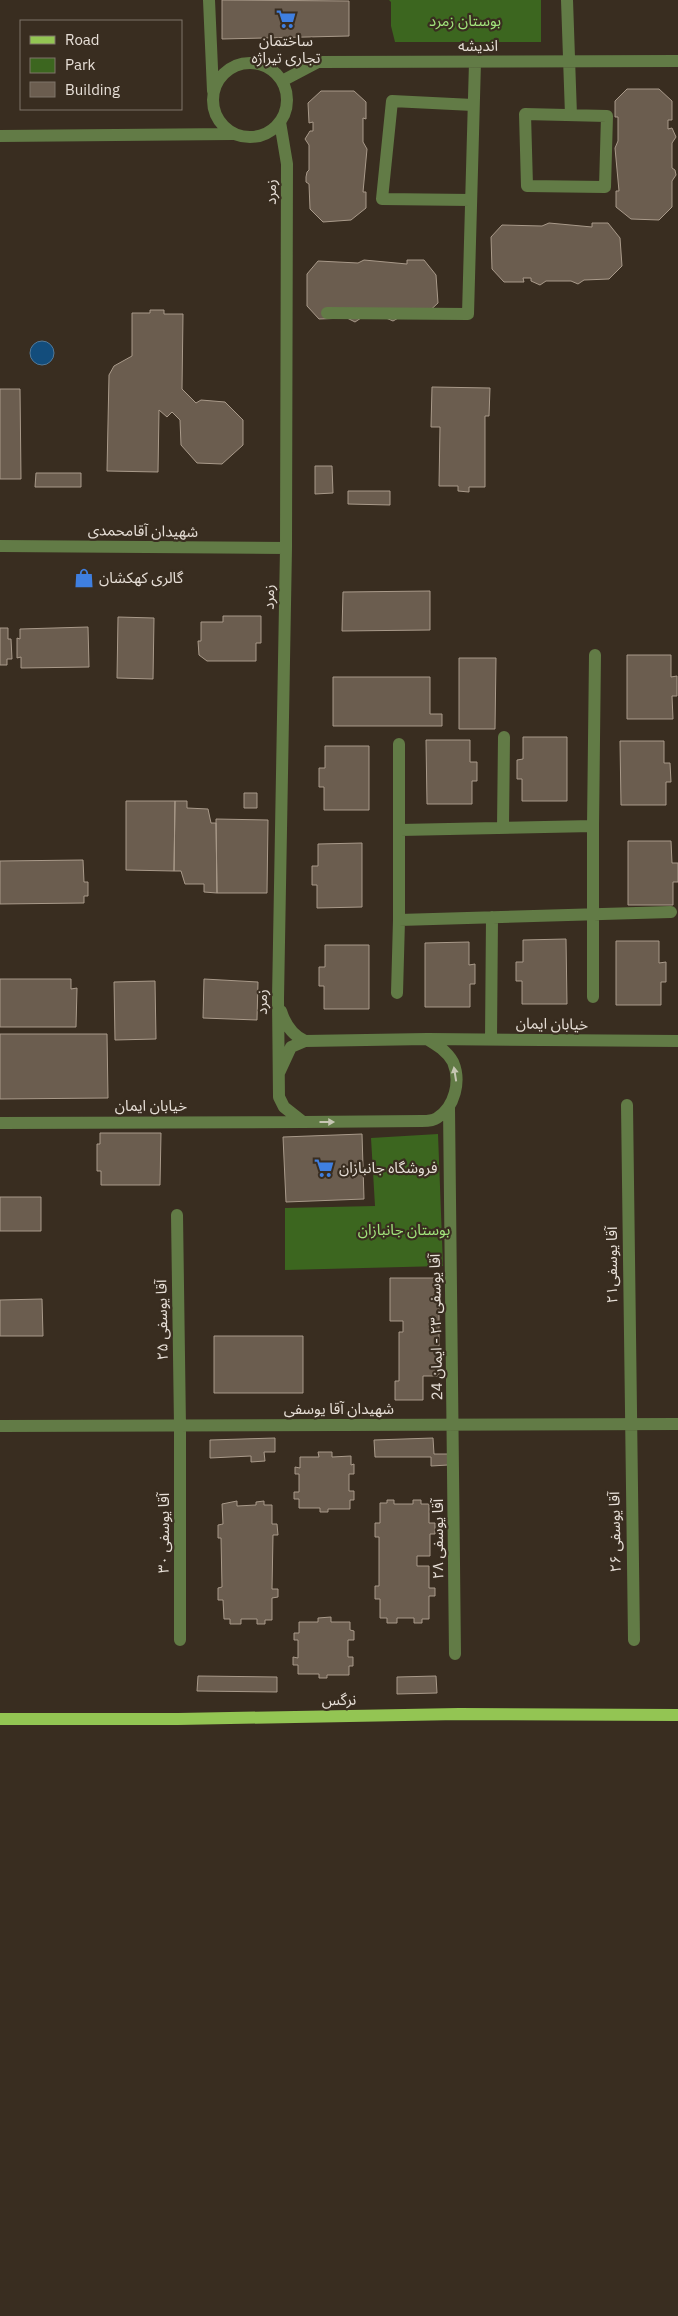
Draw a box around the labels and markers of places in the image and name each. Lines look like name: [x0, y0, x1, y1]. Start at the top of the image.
supermarket icon: ساختمان تجاری تیراژه: [275, 8, 297, 30]
place label: ساختمان تجاری تیراژه: [251, 31, 321, 67]
shop icon: گالری کهکشان: [73, 567, 95, 589]
place label: گالری کهکشان: [99, 568, 184, 587]
supermarket icon: فروشگاه جانبازان: [313, 1157, 335, 1179]
place label: فروشگاه جانبازان: [339, 1158, 438, 1177]

